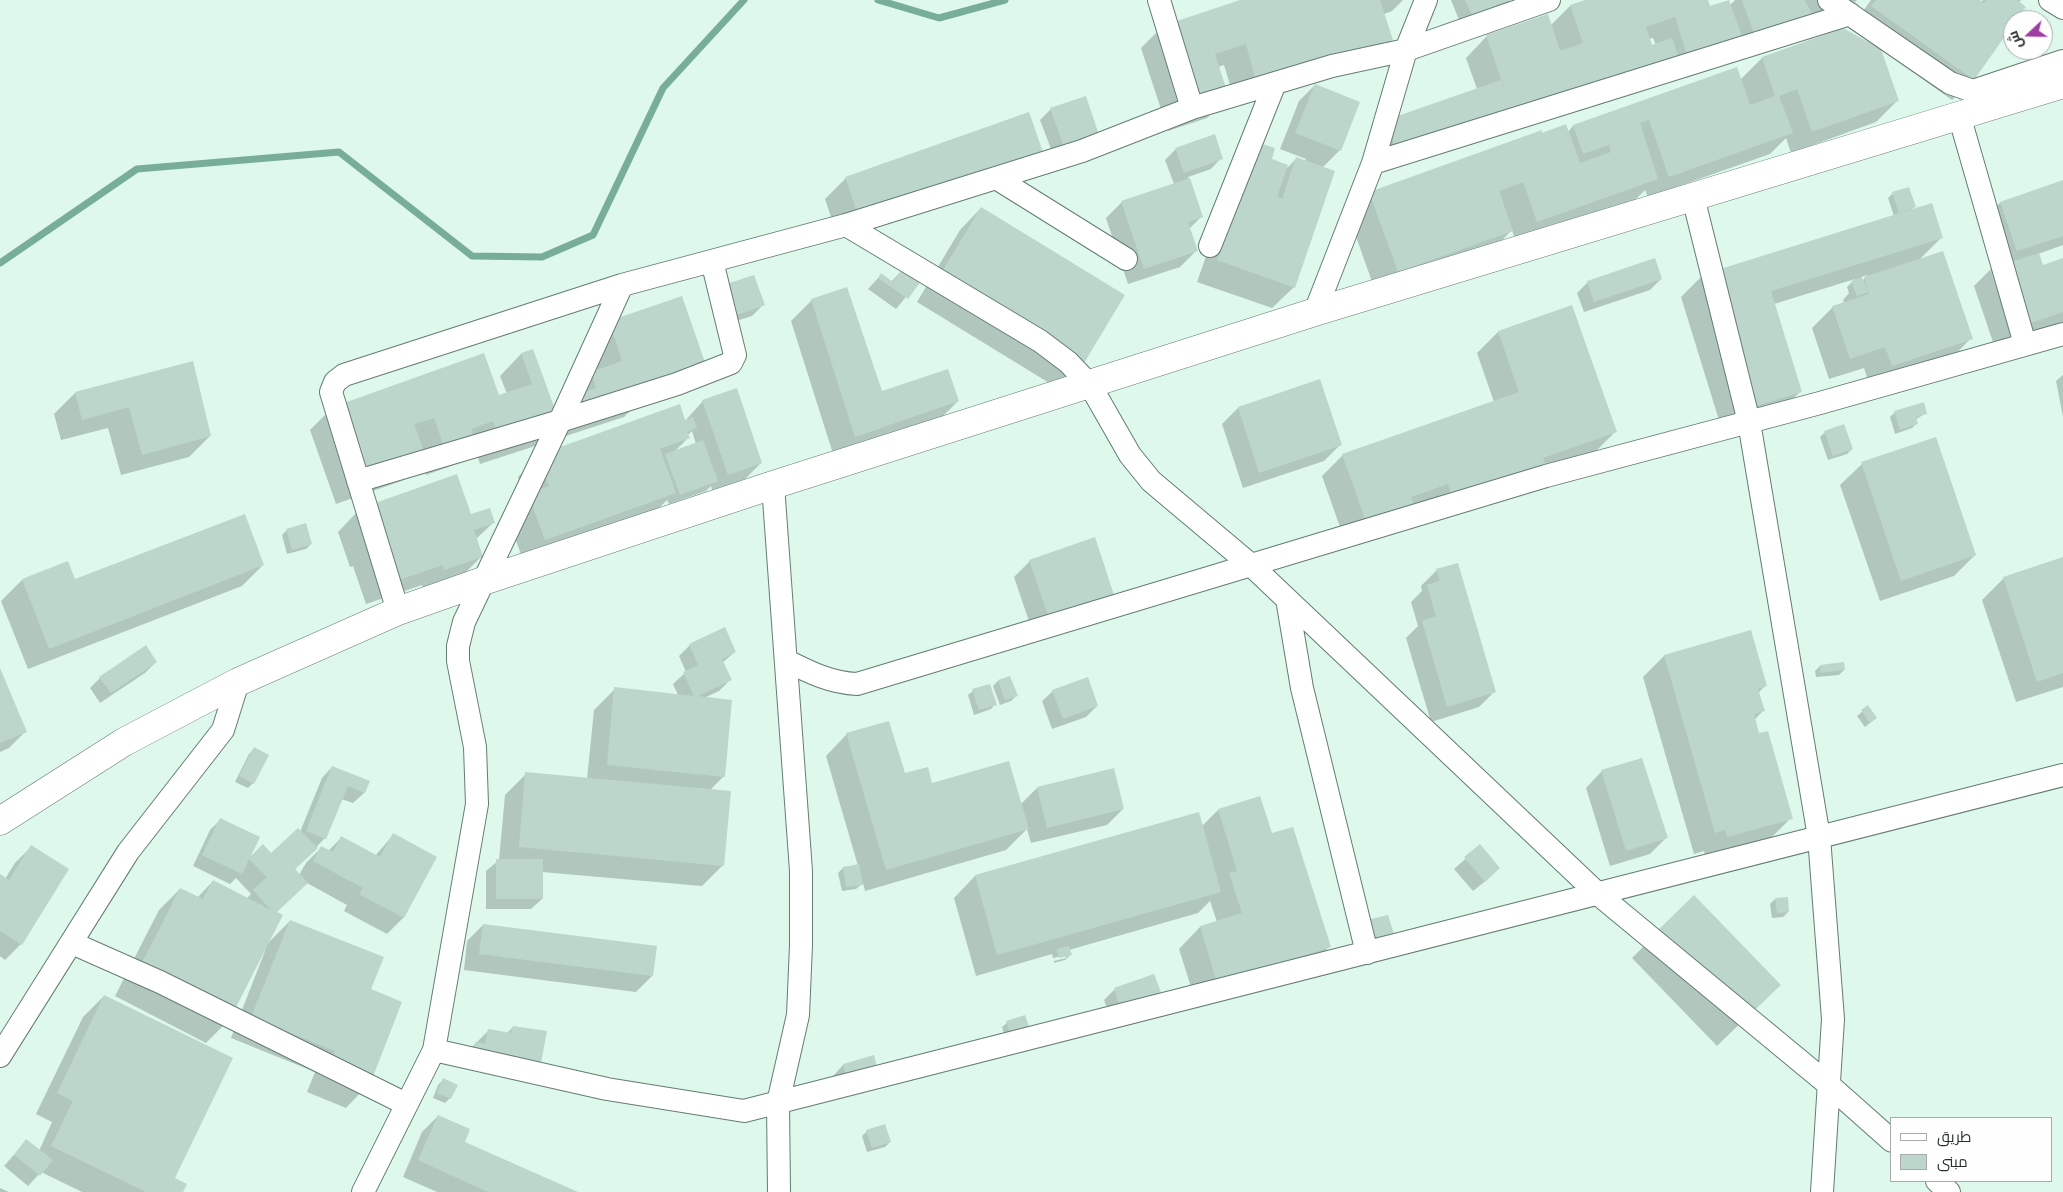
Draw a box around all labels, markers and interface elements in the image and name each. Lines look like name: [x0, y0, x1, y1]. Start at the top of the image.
north arrow: [2003, 10, 2053, 60]
text: ش: [2002, 28, 2027, 52]
legend: [1890, 1117, 2053, 1182]
text: طريق: [1937, 1126, 1971, 1147]
text: مبنى: [1937, 1151, 1968, 1172]

